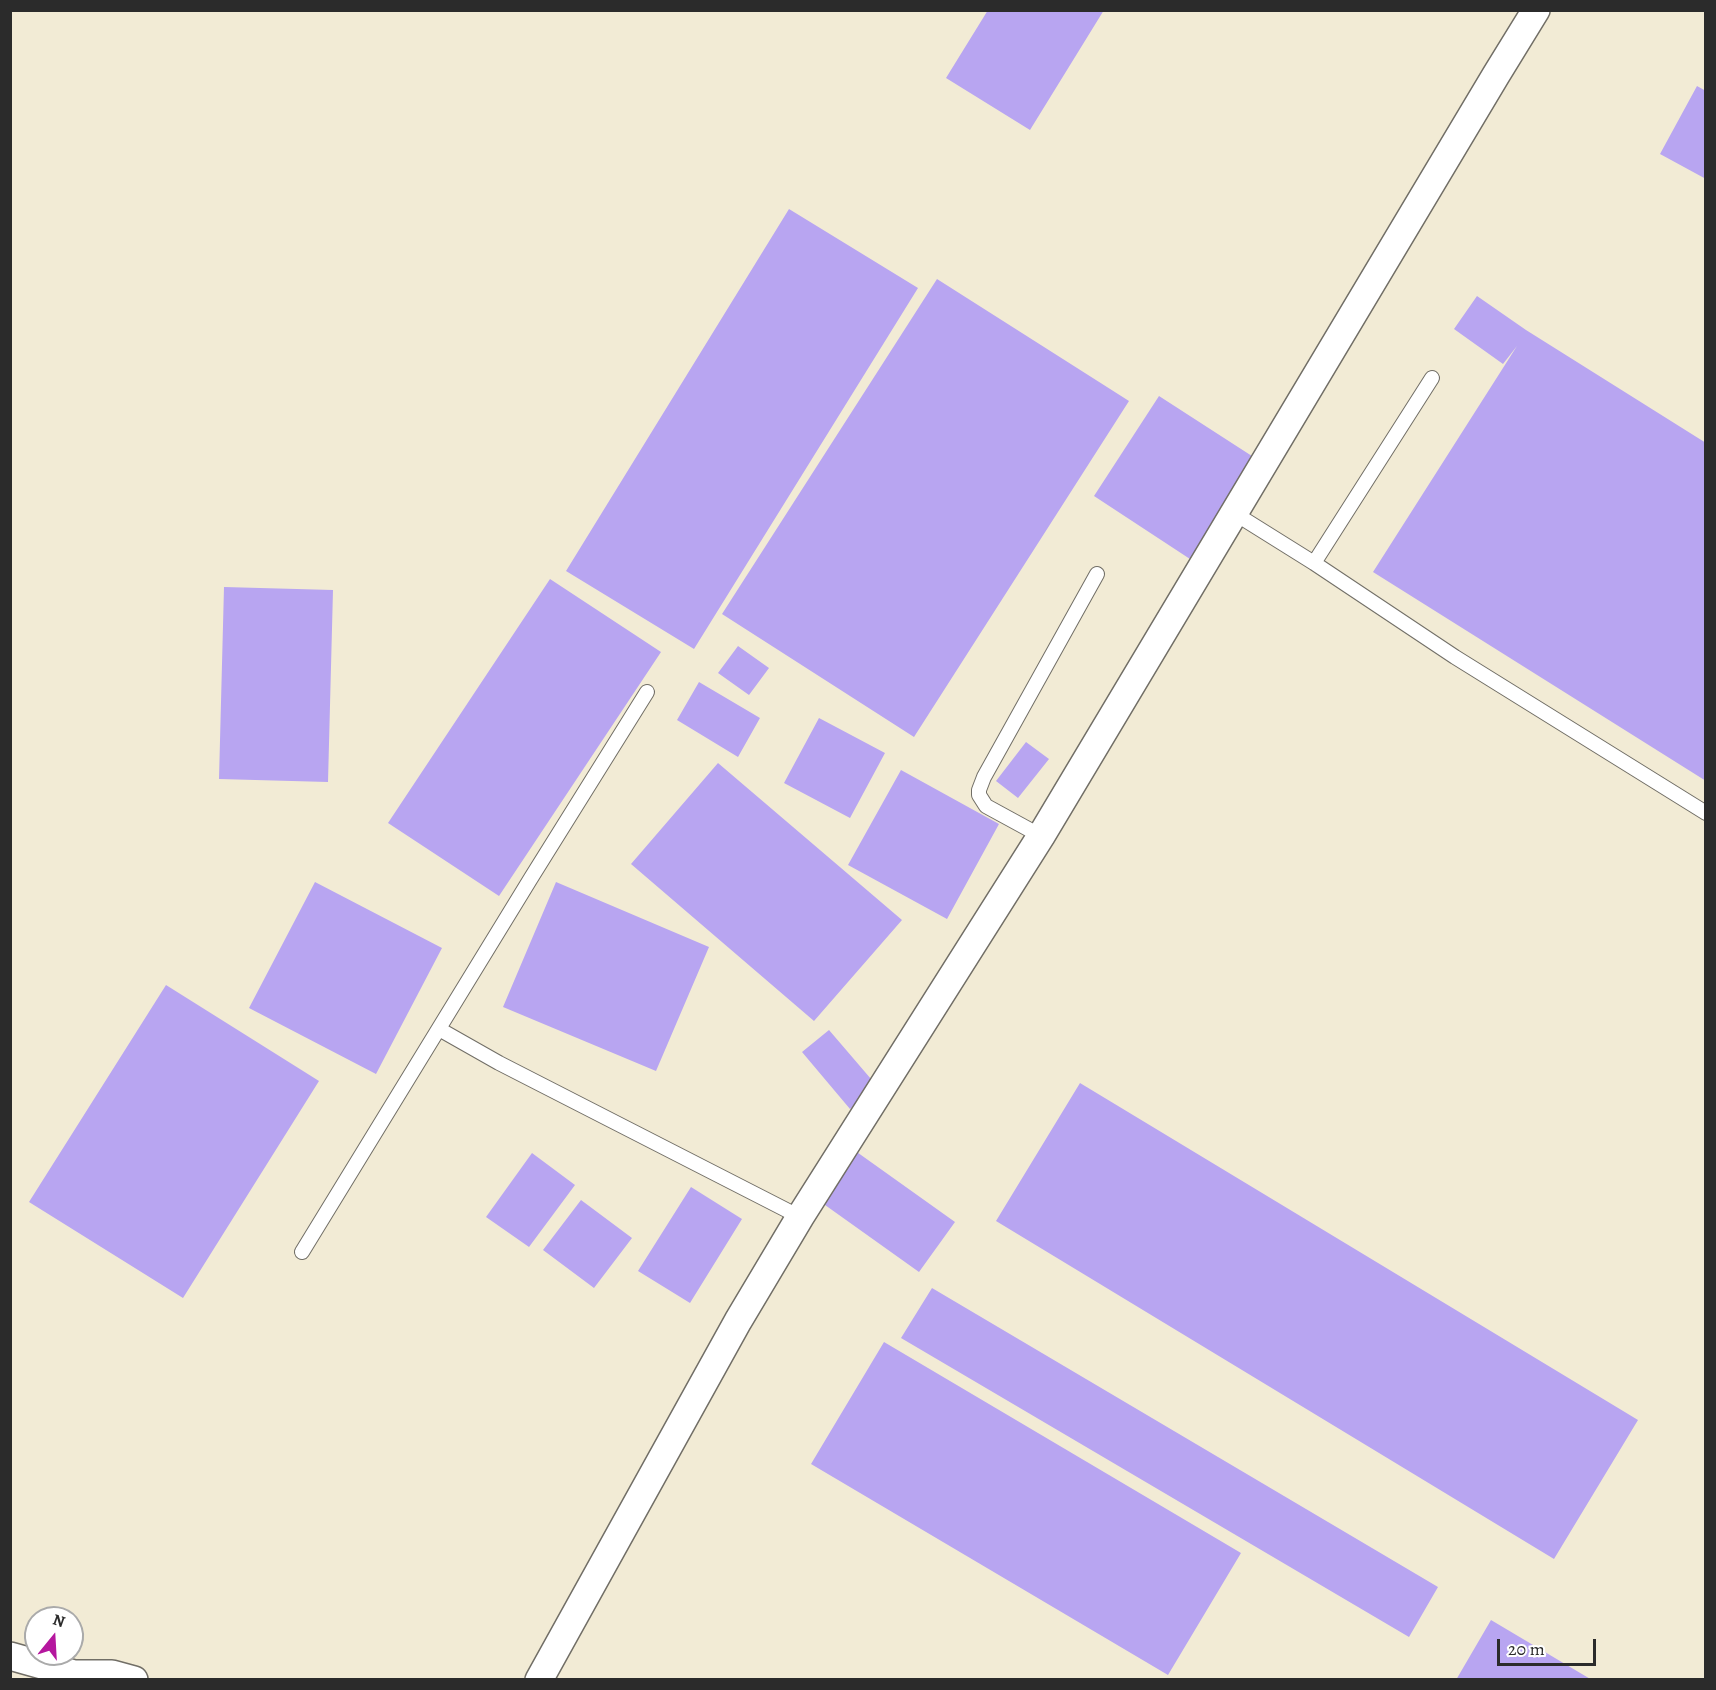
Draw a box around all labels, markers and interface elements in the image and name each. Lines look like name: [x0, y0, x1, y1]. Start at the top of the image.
north arrow: [24, 1606, 84, 1666]
text: N: [50, 1609, 68, 1633]
scale bar: [1500, 1627, 1599, 1665]
text: 20 m: [1508, 1637, 1545, 1661]

